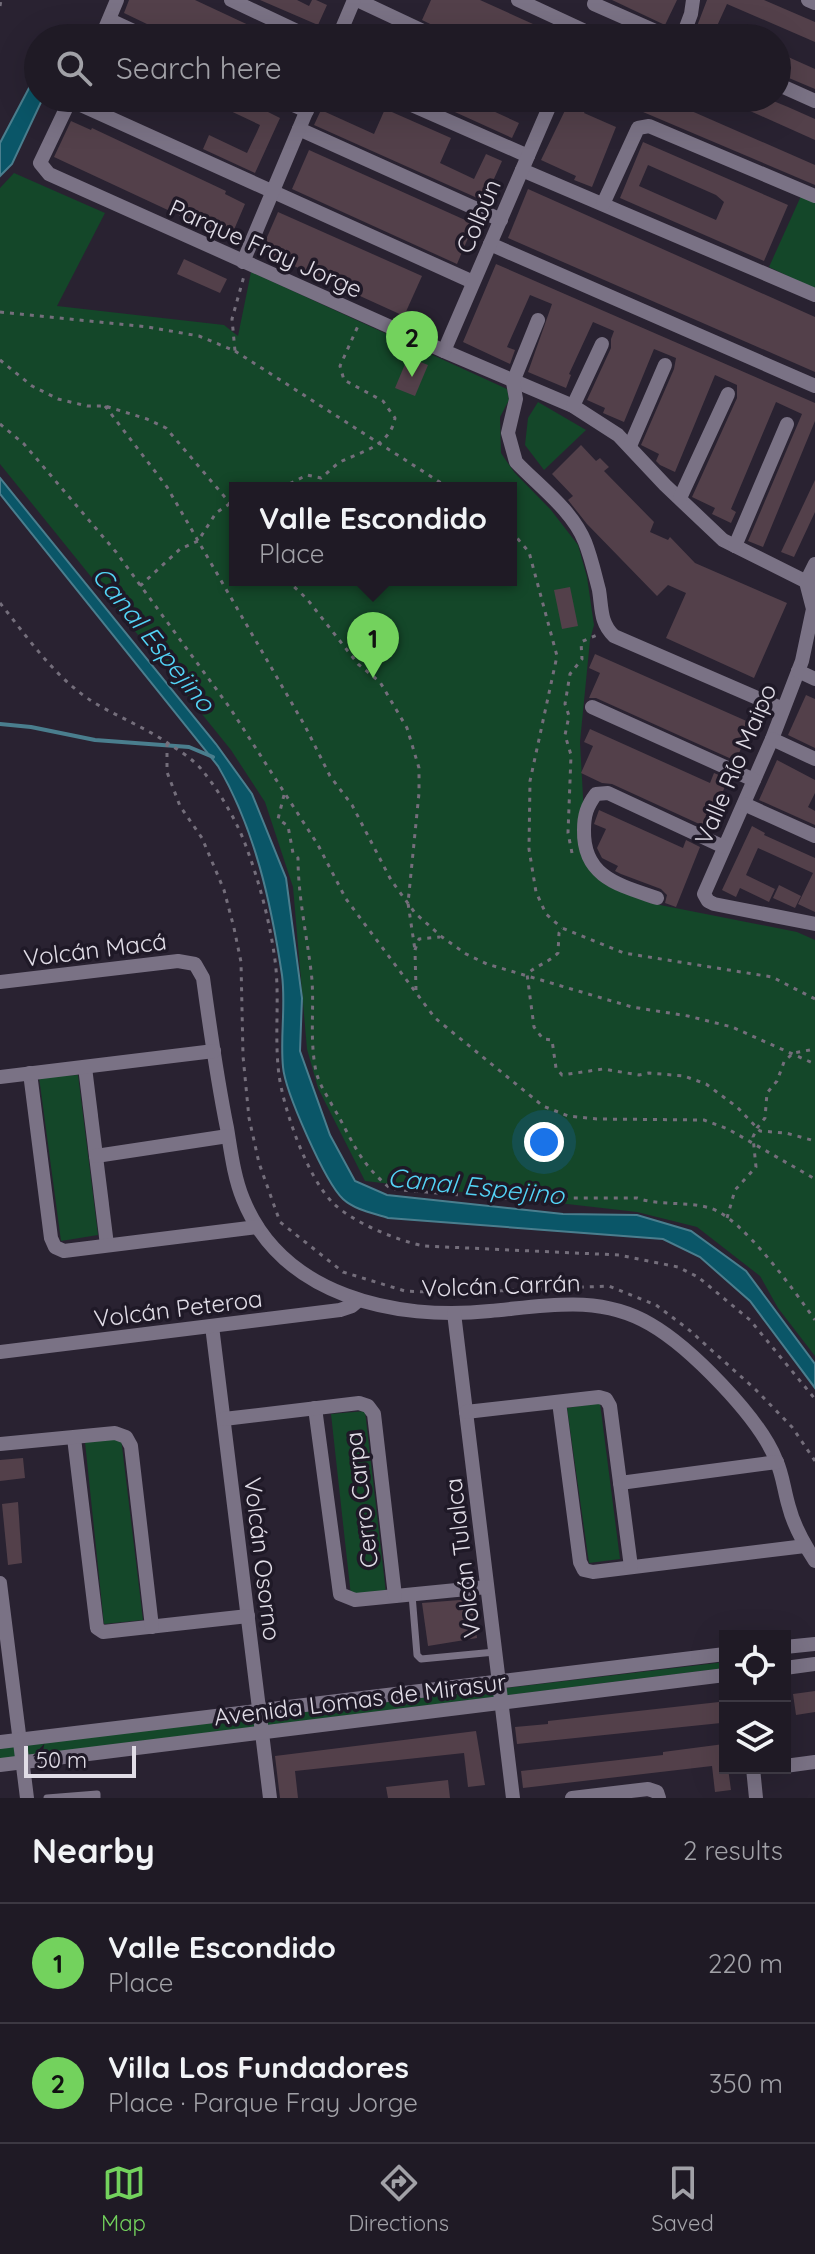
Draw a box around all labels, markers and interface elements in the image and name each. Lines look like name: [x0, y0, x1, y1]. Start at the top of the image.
search box: [24, 24, 791, 112]
icon: search: [52, 46, 96, 90]
text: Search here: [116, 49, 282, 87]
street label: Colbún: [449, 174, 507, 258]
street label: Parque Fray Jorge: [165, 192, 367, 304]
pin: 2: [386, 311, 438, 377]
popup: [229, 482, 517, 586]
text: Valle Escondido: [259, 499, 487, 537]
text: Place: [259, 537, 324, 570]
water label: Canal Espejino: [85, 560, 223, 719]
pin: 1: [347, 612, 399, 678]
street label: Valle Río Maipo: [688, 679, 782, 849]
street label: Volcán Macá: [22, 925, 168, 973]
your location: [524, 1122, 564, 1162]
water label: Canal Espejino: [386, 1160, 567, 1212]
street label: Volcán Carrán: [421, 1267, 581, 1303]
street label: Volcán Peteroa: [92, 1283, 264, 1333]
street label: Cerro Carpa: [338, 1430, 384, 1570]
street label: Volcán Osorno: [238, 1476, 288, 1642]
street label: Volcán Tulalca: [437, 1477, 487, 1639]
map controls: [719, 1630, 791, 1774]
button: locate: [719, 1630, 791, 1702]
street label: Avenida Lomas de Mirasur: [212, 1666, 508, 1732]
button: layers: [719, 1702, 791, 1774]
scale bar: [24, 1742, 136, 1778]
text: 50 m: [36, 1746, 87, 1774]
text: Nearby: [32, 1829, 155, 1872]
text: 2 results: [683, 1834, 783, 1867]
text: Valle Escondido: [108, 1928, 336, 1966]
text: 1: [53, 1947, 63, 1980]
text: 220 m: [708, 1947, 783, 1980]
text: Place: [108, 1966, 173, 1999]
text: Villa Los Fundadores: [108, 2048, 409, 2086]
text: 2: [51, 2067, 65, 2100]
text: 350 m: [709, 2067, 783, 2100]
text: Place · Parque Fray Jorge: [108, 2086, 418, 2119]
tab: Map: [101, 2161, 146, 2237]
tab: Directions: [348, 2161, 449, 2237]
tab: Saved: [651, 2161, 714, 2237]

